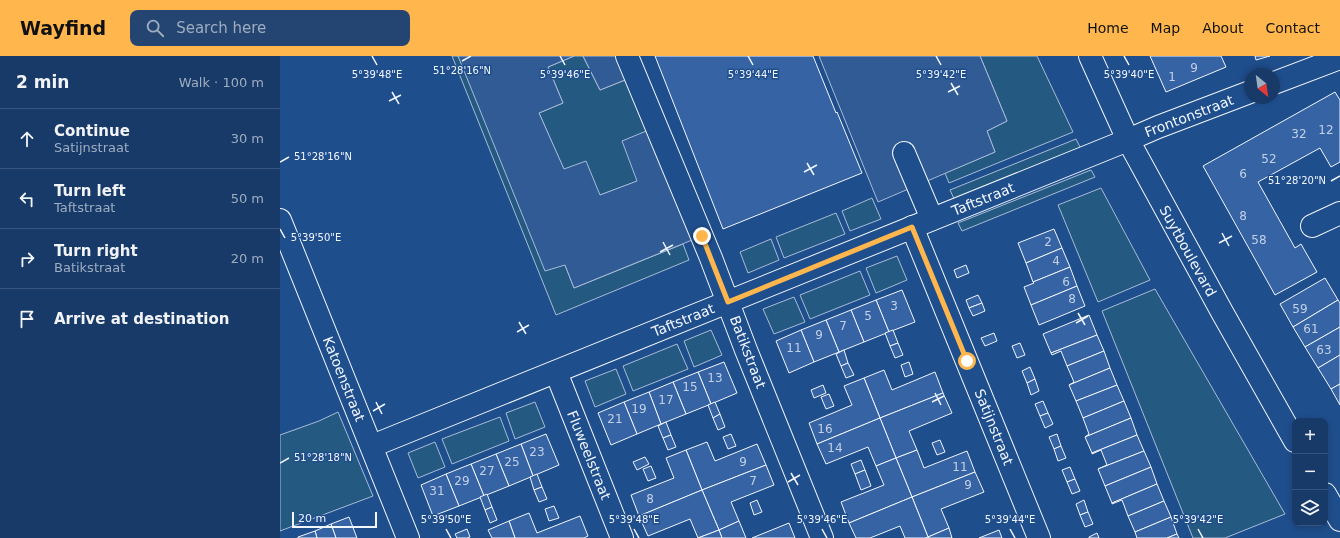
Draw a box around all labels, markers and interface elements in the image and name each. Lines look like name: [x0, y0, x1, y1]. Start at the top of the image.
search box: [130, 10, 410, 46]
text: Wayfind: [20, 17, 106, 39]
icon: search: [144, 17, 166, 39]
text: Search here: [176, 19, 266, 37]
text: Home: [1087, 20, 1129, 36]
text: Map: [1151, 20, 1180, 36]
text: About: [1202, 20, 1244, 36]
text: Contact: [1266, 20, 1320, 36]
house number: 9: [1190, 61, 1198, 75]
text: 51°28'16"N: [433, 65, 491, 76]
north arrow: [1244, 68, 1280, 104]
text: 5°39'48"E: [352, 69, 402, 80]
text: 5°39'46"E: [540, 69, 590, 80]
text: 5°39'44"E: [728, 69, 778, 80]
text: 5°39'42"E: [916, 69, 966, 80]
text: 5°39'40"E: [1104, 69, 1154, 80]
house number: 1: [1168, 70, 1176, 84]
text: 2 min: [16, 72, 69, 92]
text: Walk · 100 m: [179, 75, 264, 90]
street label: Frontonstraat: [1142, 92, 1236, 140]
text: Continue: [54, 122, 130, 140]
house number: 12: [1318, 123, 1334, 137]
house number: 32: [1291, 127, 1307, 141]
icon: ahead: [16, 128, 38, 150]
text: 30 m: [231, 131, 264, 146]
text: Satijnstraat: [54, 140, 129, 155]
text: 51°28'16"N: [294, 151, 352, 162]
house number: 52: [1261, 152, 1277, 166]
house number: 6: [1239, 167, 1247, 181]
text: 51°28'20"N: [1268, 175, 1326, 186]
street label: Taftstraat: [948, 179, 1017, 219]
text: Turn left: [54, 182, 126, 200]
icon: left: [16, 188, 38, 210]
text: 50 m: [231, 191, 264, 206]
text: Taftstraat: [54, 200, 115, 215]
street label: Suytboulevard: [1156, 203, 1220, 299]
house number: 8: [1239, 209, 1247, 223]
route end: [693, 227, 711, 245]
text: 5°39'50"E: [291, 232, 341, 243]
house number: 58: [1251, 233, 1267, 247]
house number: 2: [1044, 235, 1052, 249]
text: Turn right: [54, 242, 138, 260]
icon: right: [16, 248, 38, 270]
text: 20 m: [231, 251, 264, 266]
house number: 4: [1052, 254, 1060, 268]
text: Batikstraat: [54, 260, 125, 275]
house number: 6: [1062, 275, 1070, 289]
house number: 8: [1068, 292, 1076, 306]
house number: 3: [890, 299, 898, 313]
street label: Taftstraat: [648, 300, 717, 340]
house number: 59: [1292, 302, 1308, 316]
icon: arrive: [16, 308, 38, 330]
house number: 5: [864, 309, 872, 323]
text: Arrive at destination: [54, 310, 229, 328]
street label: Batikstraat: [727, 313, 769, 391]
house number: 7: [839, 319, 847, 333]
house number: 61: [1303, 322, 1319, 336]
house number: 9: [815, 328, 823, 342]
street label: Katoenstraat: [320, 334, 369, 424]
house number: 11: [786, 341, 802, 355]
house number: 63: [1316, 343, 1332, 357]
route start: [958, 352, 976, 370]
house number: 13: [707, 371, 723, 385]
house number: 15: [682, 380, 698, 394]
street label: Satijnstraat: [971, 387, 1017, 468]
house number: 17: [658, 393, 674, 407]
house number: 19: [631, 402, 647, 416]
street label: Fluweelstraat: [564, 408, 614, 502]
house number: 21: [607, 412, 623, 426]
map controls: [1292, 418, 1328, 526]
button: +: [1292, 418, 1328, 454]
house number: 16: [817, 422, 833, 436]
house number: 14: [827, 441, 843, 455]
house number: 23: [529, 445, 545, 459]
text: 51°28'18"N: [294, 452, 352, 463]
button: −: [1292, 454, 1328, 490]
house number: 25: [504, 455, 520, 469]
house number: 9: [739, 455, 747, 469]
house number: 11: [952, 460, 968, 474]
house number: 27: [479, 464, 495, 478]
house number: 29: [454, 474, 470, 488]
house number: 7: [749, 474, 757, 488]
house number: 9: [964, 478, 972, 492]
house number: 31: [429, 484, 445, 498]
button: layers: [1292, 490, 1328, 526]
house number: 8: [646, 492, 654, 506]
scale bar: [292, 510, 377, 529]
text: 20 m: [298, 512, 326, 525]
text: 5°39'50"E: [421, 514, 471, 525]
text: 5°39'48"E: [609, 514, 659, 525]
text: 5°39'46"E: [797, 514, 847, 525]
text: 5°39'44"E: [985, 514, 1035, 525]
text: 5°39'42"E: [1173, 514, 1223, 525]

